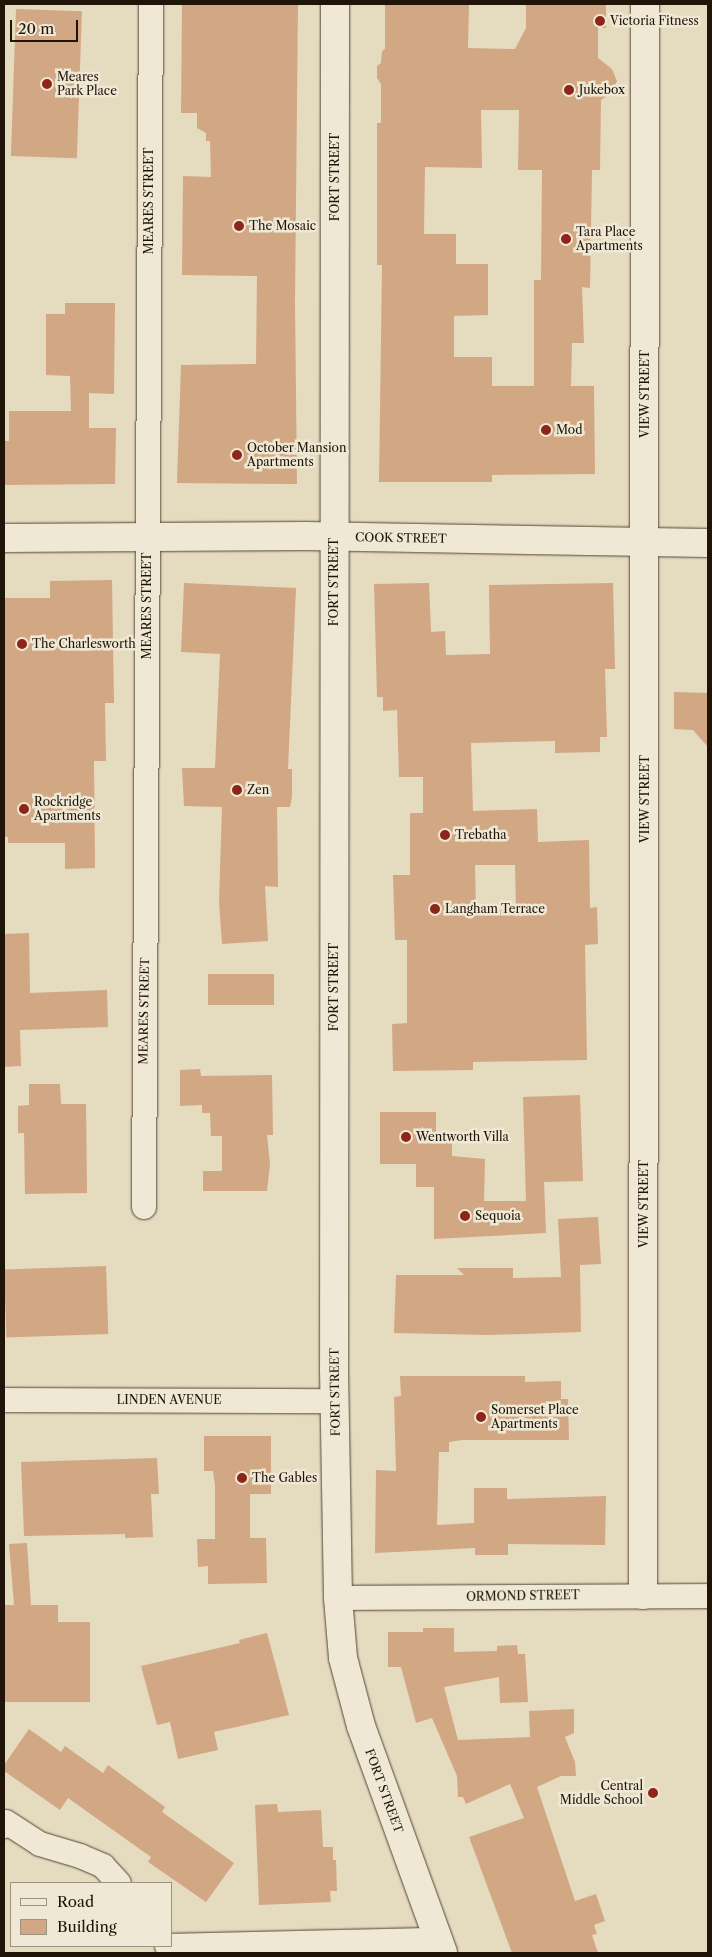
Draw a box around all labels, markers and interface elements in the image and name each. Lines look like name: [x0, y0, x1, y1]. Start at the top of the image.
scale bar: [12, 10, 80, 42]
place label: Victoria Fitness: [610, 14, 699, 28]
marker: Victoria Fitness: [594, 15, 606, 27]
text: 20 m: [18, 19, 54, 38]
place label: Meares Park Place: [57, 70, 117, 98]
marker: Meares Park Place: [41, 78, 53, 90]
place label: Jukebox: [579, 83, 625, 97]
marker: Jukebox: [563, 84, 575, 96]
street label: FORT STREET: [328, 133, 342, 221]
street label: MEARES STREET: [142, 147, 156, 255]
place label: The Mosaic: [249, 219, 316, 233]
marker: The Mosaic: [233, 220, 245, 232]
place label: Tara Place Apartments: [576, 225, 643, 253]
marker: Tara Place Apartments: [560, 233, 572, 245]
street label: VIEW STREET: [638, 350, 652, 438]
place label: Mod: [556, 423, 582, 437]
marker: Mod: [540, 424, 552, 436]
place label: October Mansion Apartments: [247, 441, 347, 469]
marker: October Mansion Apartments: [231, 449, 243, 461]
street label: COOK STREET: [355, 530, 447, 546]
street label: FORT STREET: [327, 538, 341, 626]
street label: MEARES STREET: [140, 552, 154, 660]
place label: The Charlesworth: [32, 637, 136, 651]
marker: The Charlesworth: [16, 638, 28, 650]
street label: VIEW STREET: [638, 755, 652, 843]
place label: Zen: [247, 783, 269, 797]
marker: Zen: [231, 784, 243, 796]
place label: Rockridge Apartments: [34, 795, 101, 823]
marker: Rockridge Apartments: [18, 803, 30, 815]
place label: Trebatha: [455, 828, 507, 842]
marker: Trebatha: [439, 829, 451, 841]
place label: Langham Terrace: [445, 902, 545, 916]
marker: Langham Terrace: [429, 903, 441, 915]
street label: FORT STREET: [327, 943, 341, 1031]
street label: MEARES STREET: [136, 957, 152, 1065]
place label: Wentworth Villa: [416, 1130, 509, 1144]
marker: Wentworth Villa: [400, 1131, 412, 1143]
street label: VIEW STREET: [637, 1160, 651, 1248]
place label: Sequoia: [475, 1209, 521, 1223]
marker: Sequoia: [459, 1210, 471, 1222]
street label: FORT STREET: [327, 1347, 343, 1437]
street label: LINDEN AVENUE: [116, 1393, 222, 1407]
place label: Somerset Place Apartments: [491, 1403, 579, 1431]
marker: Somerset Place Apartments: [475, 1411, 487, 1423]
place label: The Gables: [252, 1471, 317, 1485]
marker: The Gables: [236, 1472, 248, 1484]
street label: ORMOND STREET: [466, 1588, 580, 1604]
street label: FORT STREET: [362, 1747, 406, 1835]
place label: Central Middle School: [560, 1779, 643, 1807]
marker: Central Middle School: [647, 1787, 659, 1799]
legend: [10, 1882, 172, 1947]
text: Road: [57, 1892, 94, 1911]
text: Building: [57, 1917, 117, 1936]

